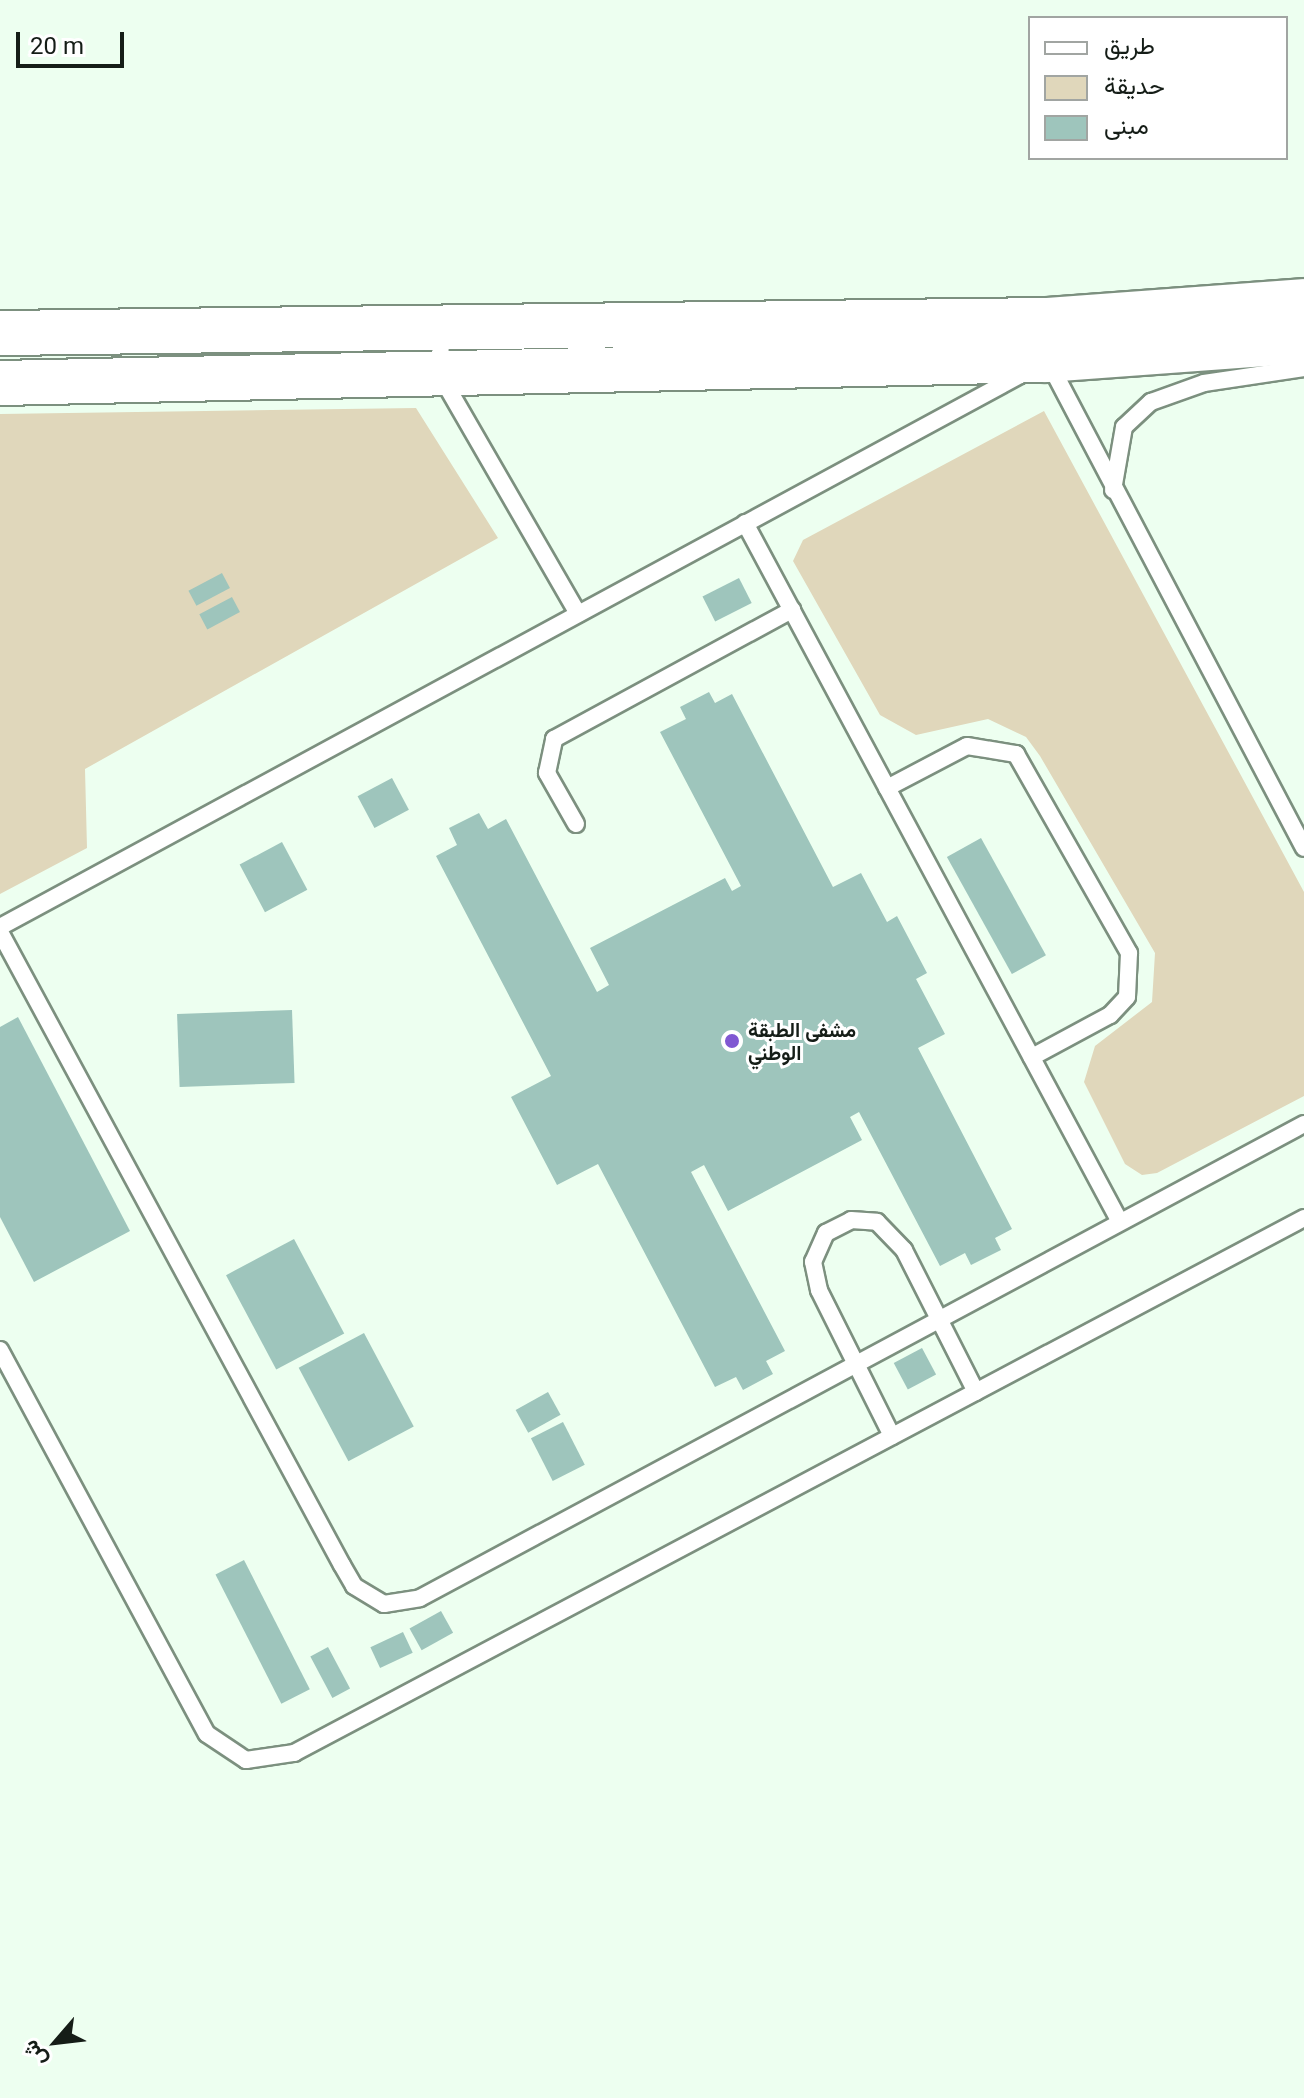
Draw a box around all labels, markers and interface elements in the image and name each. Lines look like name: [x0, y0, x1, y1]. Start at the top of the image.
scale bar: [20, 16, 128, 66]
legend: [1028, 16, 1288, 160]
text: 20 m: [30, 32, 84, 60]
text: طريق: [1104, 32, 1155, 60]
text: حديقة: [1104, 72, 1165, 100]
text: مبنى: [1104, 112, 1149, 140]
place label: مشفى الطبقة الوطني: [748, 1018, 856, 1065]
marker: مشفى الطبقة الوطني: [723, 1032, 741, 1050]
north arrow: [16, 2002, 96, 2082]
text: ش: [17, 2036, 52, 2071]

